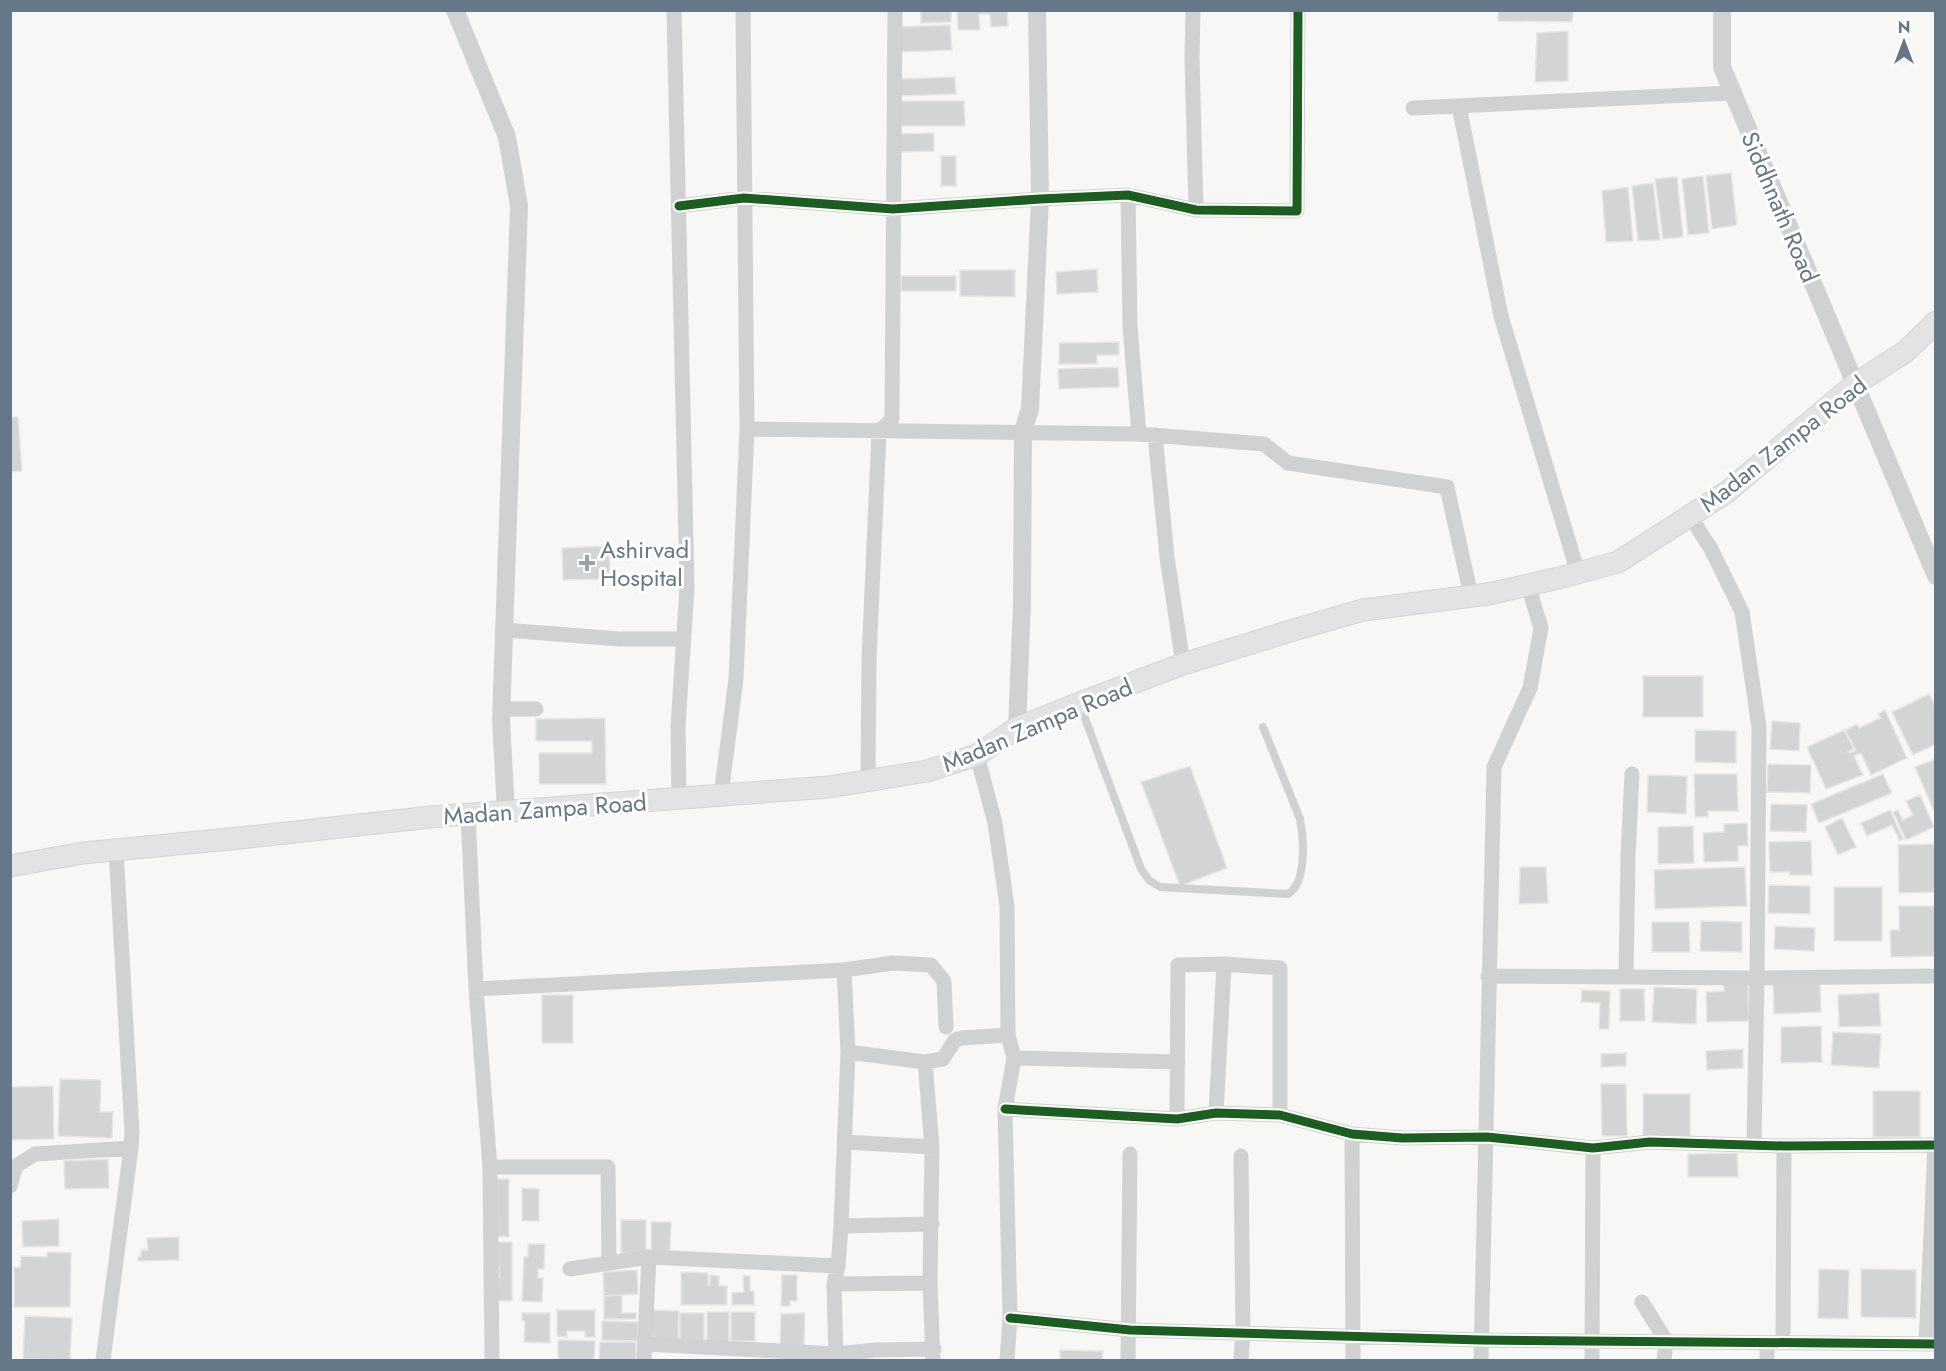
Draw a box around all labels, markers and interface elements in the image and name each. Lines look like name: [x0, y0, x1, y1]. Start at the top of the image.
north arrow: [1874, 12, 1934, 72]
text: N: [1898, 16, 1910, 39]
street label: Siddhnath Road: [1732, 126, 1828, 288]
street label: Madan Zampa Road: [1692, 368, 1874, 520]
place label: Ashirvad Hospital: [600, 532, 689, 595]
marker: Ashirvad Hospital: [578, 554, 596, 572]
street label: Madan Zampa Road: [936, 669, 1138, 781]
street label: Madan Zampa Road: [442, 784, 648, 834]

